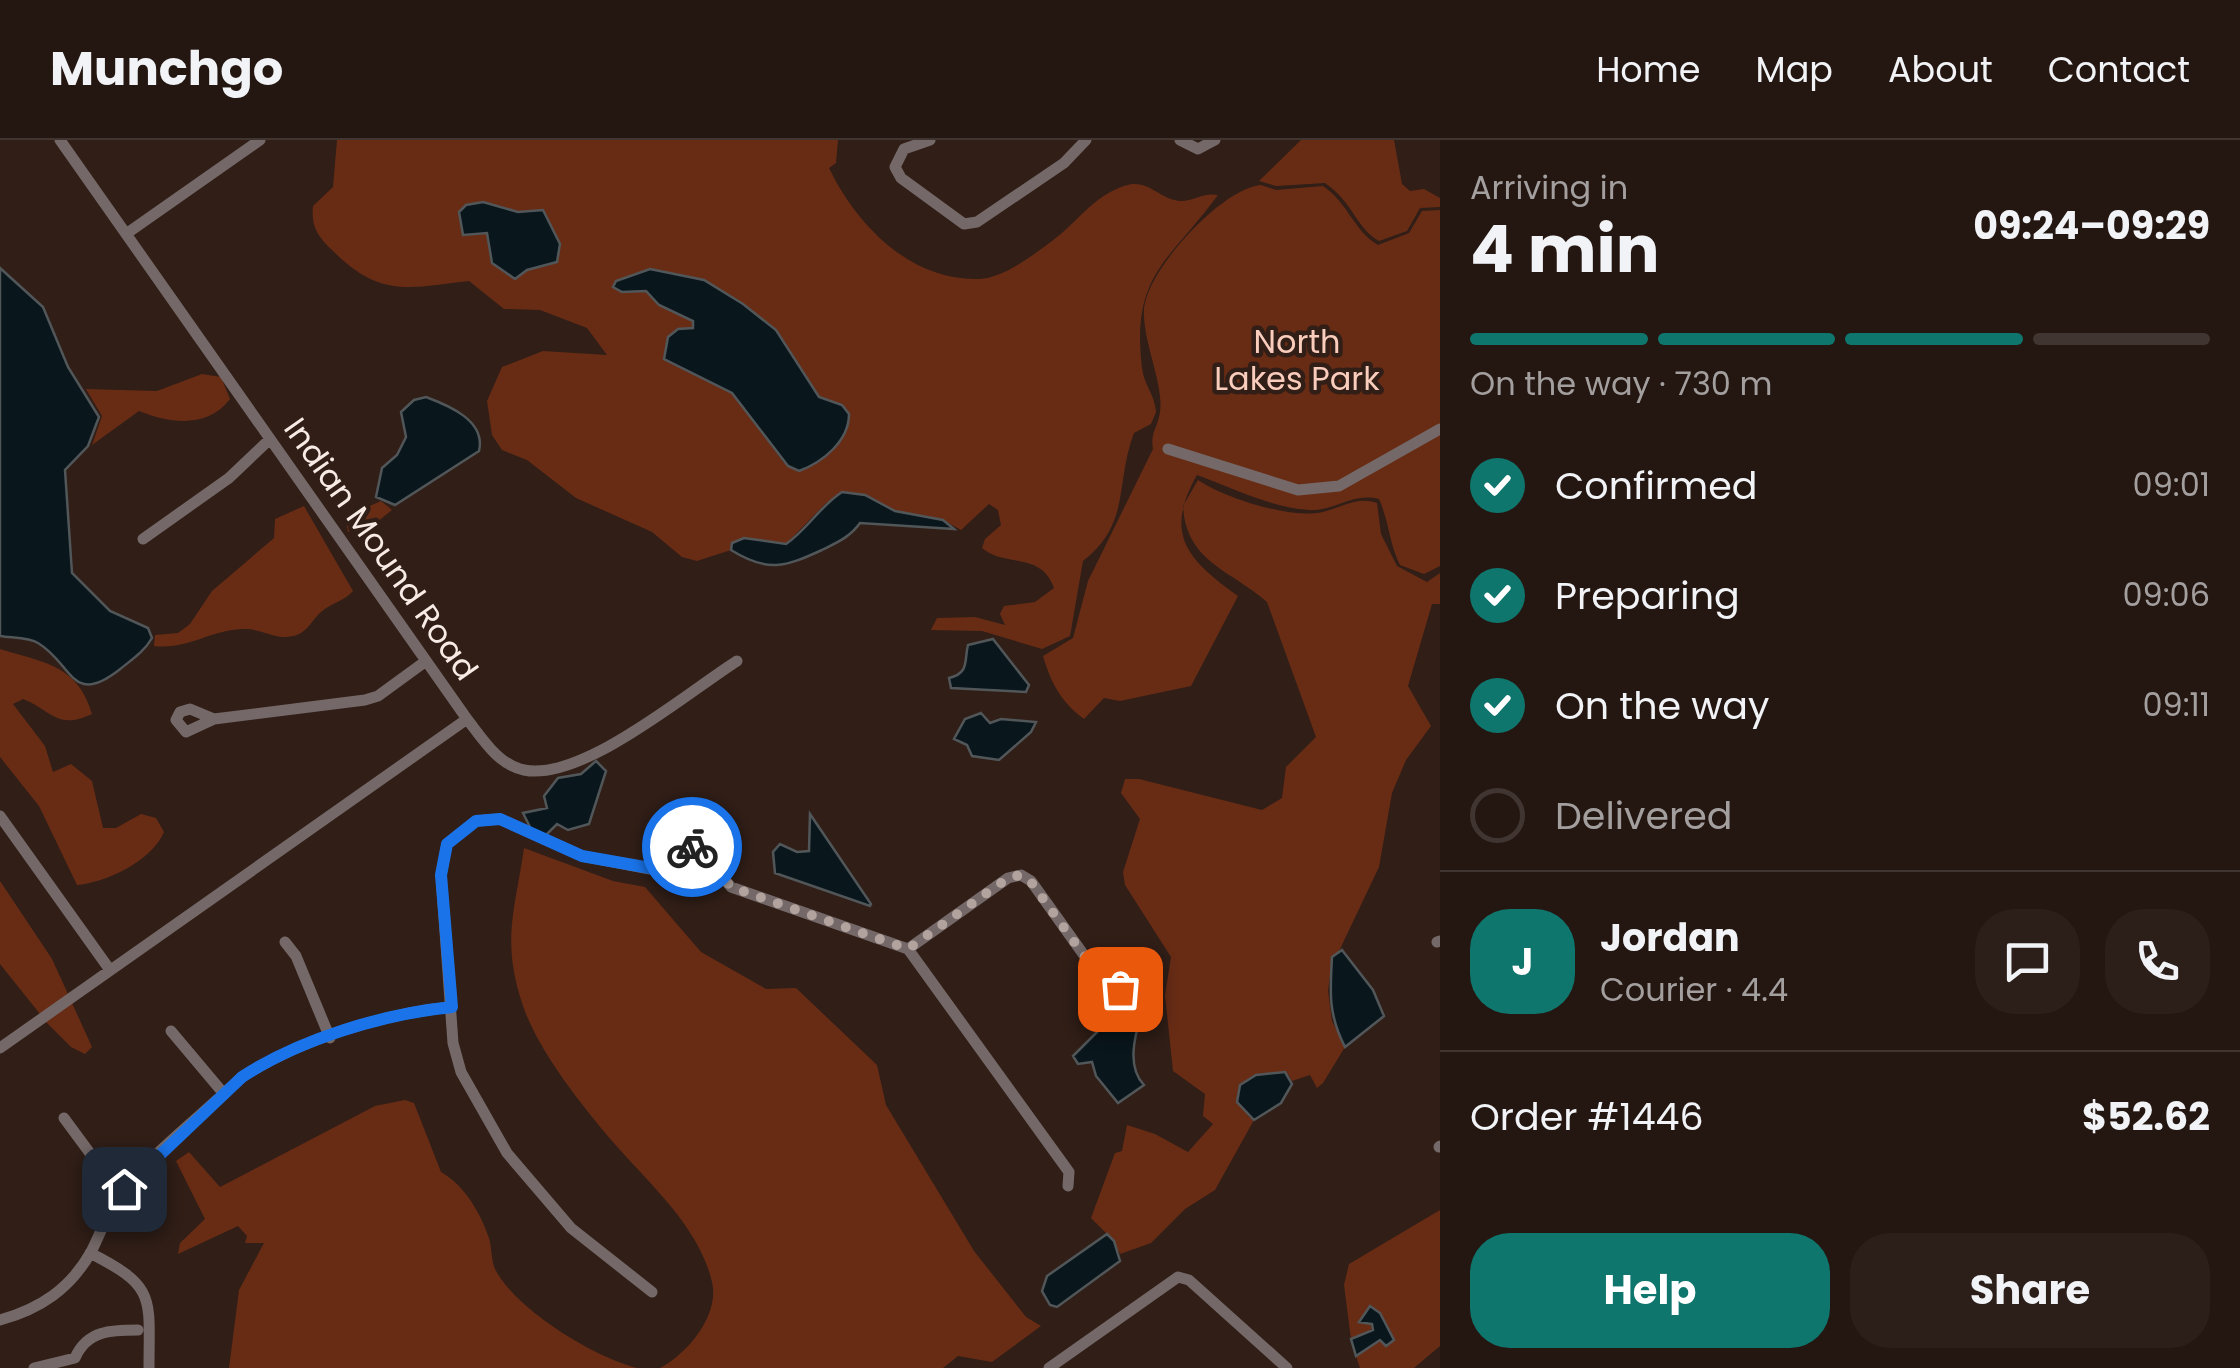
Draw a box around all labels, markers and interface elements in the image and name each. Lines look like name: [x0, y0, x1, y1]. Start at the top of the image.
text: Munchgo: [50, 35, 283, 102]
text: Home: [1596, 45, 1701, 94]
text: Map: [1756, 45, 1833, 94]
text: About: [1888, 45, 1993, 94]
text: Contact: [2048, 45, 2190, 94]
text: Arriving in: [1470, 165, 1628, 210]
text: 09:24–09:29: [1973, 199, 2210, 252]
text: 4 min: [1470, 204, 1660, 295]
park label: North Lakes Park: [1214, 319, 1380, 401]
text: On the way · 730 m: [1470, 361, 1772, 406]
street label: Indian Mound Road: [274, 408, 489, 689]
icon: check: [1470, 458, 1525, 513]
text: Confirmed: [1555, 459, 1757, 512]
text: 09:01: [2133, 462, 2210, 507]
icon: check: [1470, 568, 1525, 623]
text: Preparing: [1555, 569, 1740, 622]
text: 09:06: [2123, 572, 2210, 617]
icon: check: [1470, 678, 1525, 733]
text: On the way: [1555, 679, 1769, 732]
text: 09:11: [2142, 682, 2210, 727]
text: Delivered: [1555, 789, 1732, 842]
courier: [642, 797, 742, 897]
icon: bike: [665, 820, 720, 875]
button: chat: [1975, 909, 2080, 1014]
button: phone: [2105, 909, 2210, 1014]
text: Jordan: [1600, 911, 1740, 964]
text: J: [1512, 935, 1533, 988]
pin: [1078, 947, 1163, 1032]
icon: bag: [1093, 962, 1148, 1017]
text: Courier · 4.4: [1600, 967, 1788, 1012]
text: Order #1446: [1470, 1090, 1704, 1143]
text: $52.62: [2082, 1090, 2210, 1143]
pin: [82, 1147, 167, 1232]
icon: home: [97, 1162, 152, 1217]
button: Help: [1470, 1233, 1830, 1348]
button: Share: [1850, 1233, 2210, 1348]

